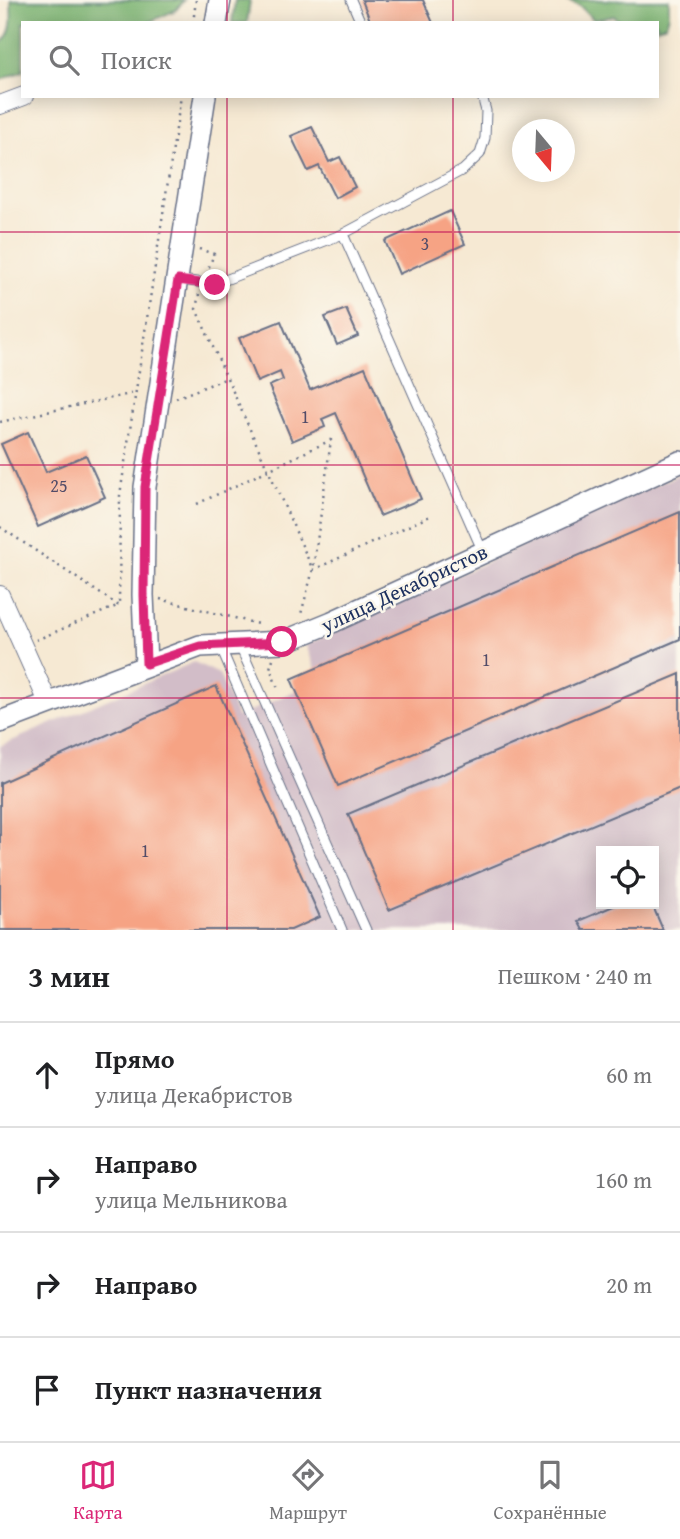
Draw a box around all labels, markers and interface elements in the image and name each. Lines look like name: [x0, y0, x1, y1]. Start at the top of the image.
search box: [21, 21, 659, 98]
text: Поиск: [101, 40, 172, 79]
icon: search: [45, 41, 83, 79]
north arrow: [512, 119, 575, 182]
house number: 3: [421, 230, 429, 257]
route end: [199, 269, 230, 300]
house number: 1: [301, 403, 309, 430]
house number: 25: [50, 472, 68, 499]
street label: улица Декабристов: [315, 536, 492, 641]
route start: [266, 626, 297, 657]
house number: 1: [482, 646, 490, 673]
house number: 1: [141, 837, 149, 864]
map controls: [596, 846, 659, 909]
button: locate: [596, 846, 659, 909]
text: 3 мин: [28, 954, 110, 998]
text: Пешком · 240 m: [498, 959, 652, 992]
text: Прямо: [95, 1039, 175, 1078]
icon: ahead: [28, 1056, 66, 1094]
text: 60 m: [606, 1058, 652, 1091]
text: улица Декабристов: [95, 1078, 293, 1111]
text: Направо: [95, 1144, 197, 1183]
icon: right: [28, 1161, 66, 1199]
text: 160 m: [595, 1163, 652, 1196]
text: улица Мельникова: [95, 1183, 287, 1216]
text: Направо: [95, 1265, 197, 1304]
icon: right: [28, 1266, 66, 1304]
text: 20 m: [606, 1268, 652, 1301]
text: Пункт назначения: [95, 1370, 322, 1409]
icon: arrive: [28, 1371, 66, 1409]
tab: Карта: [73, 1456, 123, 1526]
tab: Маршрут: [269, 1456, 347, 1526]
tab: Сохранённые: [493, 1456, 607, 1526]

